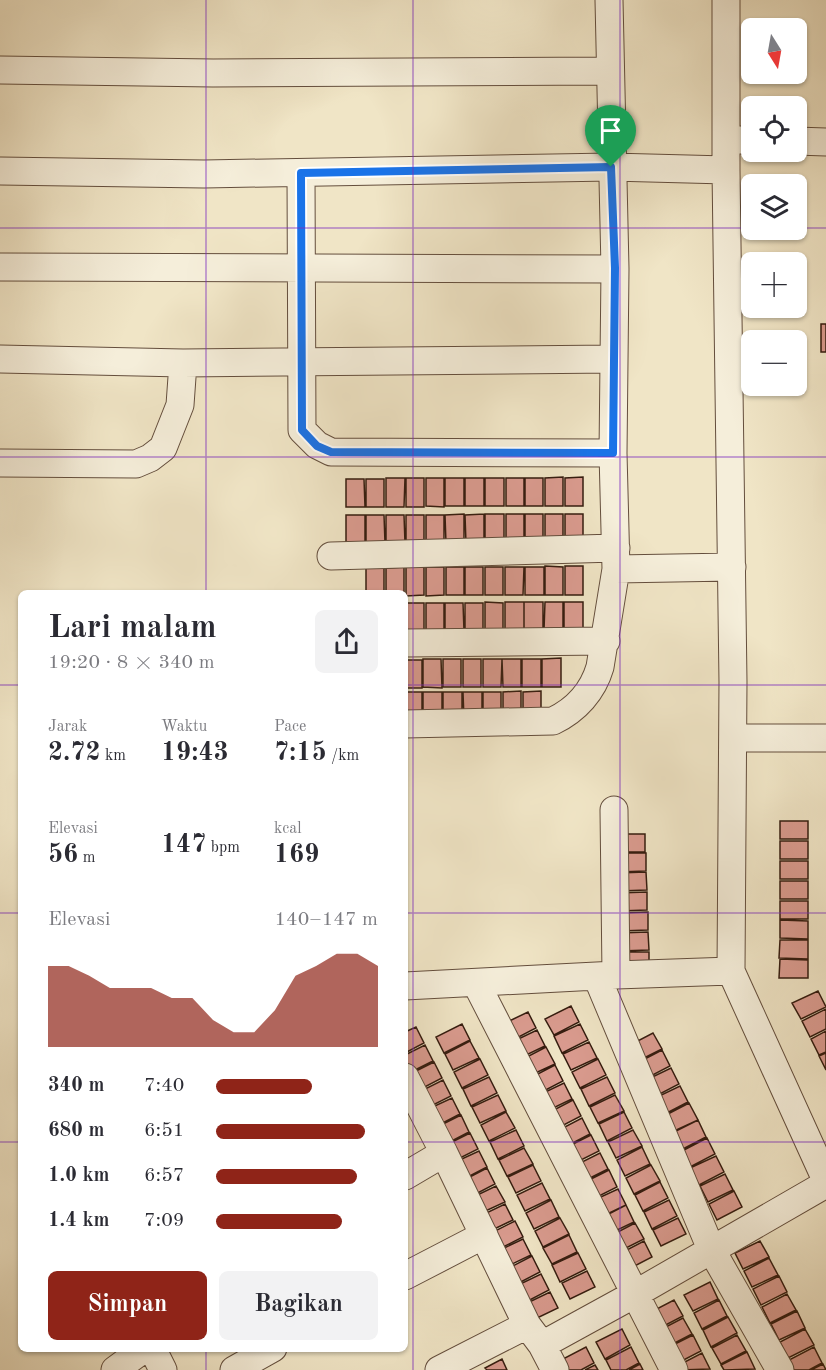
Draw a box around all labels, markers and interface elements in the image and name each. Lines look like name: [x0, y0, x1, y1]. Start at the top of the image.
north arrow: [741, 18, 807, 84]
map controls: [741, 18, 807, 396]
button: locate: [741, 96, 807, 162]
pin: [585, 105, 636, 167]
icon: arrive: [594, 114, 627, 147]
button: layers: [741, 174, 807, 240]
button: +: [741, 252, 807, 318]
button: −: [741, 330, 807, 396]
button: share: [315, 610, 378, 673]
text: Lari malam: [48, 612, 217, 645]
text: 19:20 · 8 × 340 m: [48, 653, 215, 673]
text: Jarak: [48, 719, 87, 735]
text: Waktu: [161, 719, 207, 735]
text: Pace: [274, 719, 306, 735]
text: 2.72: [48, 740, 101, 766]
text: 19:43: [161, 740, 229, 766]
text: 7:15: [274, 740, 327, 766]
text: km: [101, 748, 126, 764]
text: /km: [327, 748, 359, 764]
text: Elevasi: [48, 821, 98, 837]
text: kcal: [274, 821, 302, 837]
text: 147: [161, 832, 206, 858]
text: bpm: [206, 840, 240, 856]
text: 56: [48, 842, 78, 868]
text: 169: [274, 842, 319, 868]
text: m: [78, 850, 95, 866]
text: Elevasi: [48, 910, 110, 930]
text: 140–147 m: [275, 910, 378, 930]
text: 340 m: [48, 1076, 104, 1096]
text: 7:40: [144, 1076, 184, 1096]
text: 680 m: [48, 1121, 104, 1141]
text: 6:51: [144, 1121, 184, 1141]
text: 1.0 km: [48, 1166, 110, 1186]
text: 6:57: [144, 1166, 184, 1186]
text: 1.4 km: [48, 1211, 110, 1231]
text: 7:09: [144, 1211, 184, 1231]
button: Simpan: [48, 1271, 207, 1340]
button: Bagikan: [219, 1271, 378, 1340]

